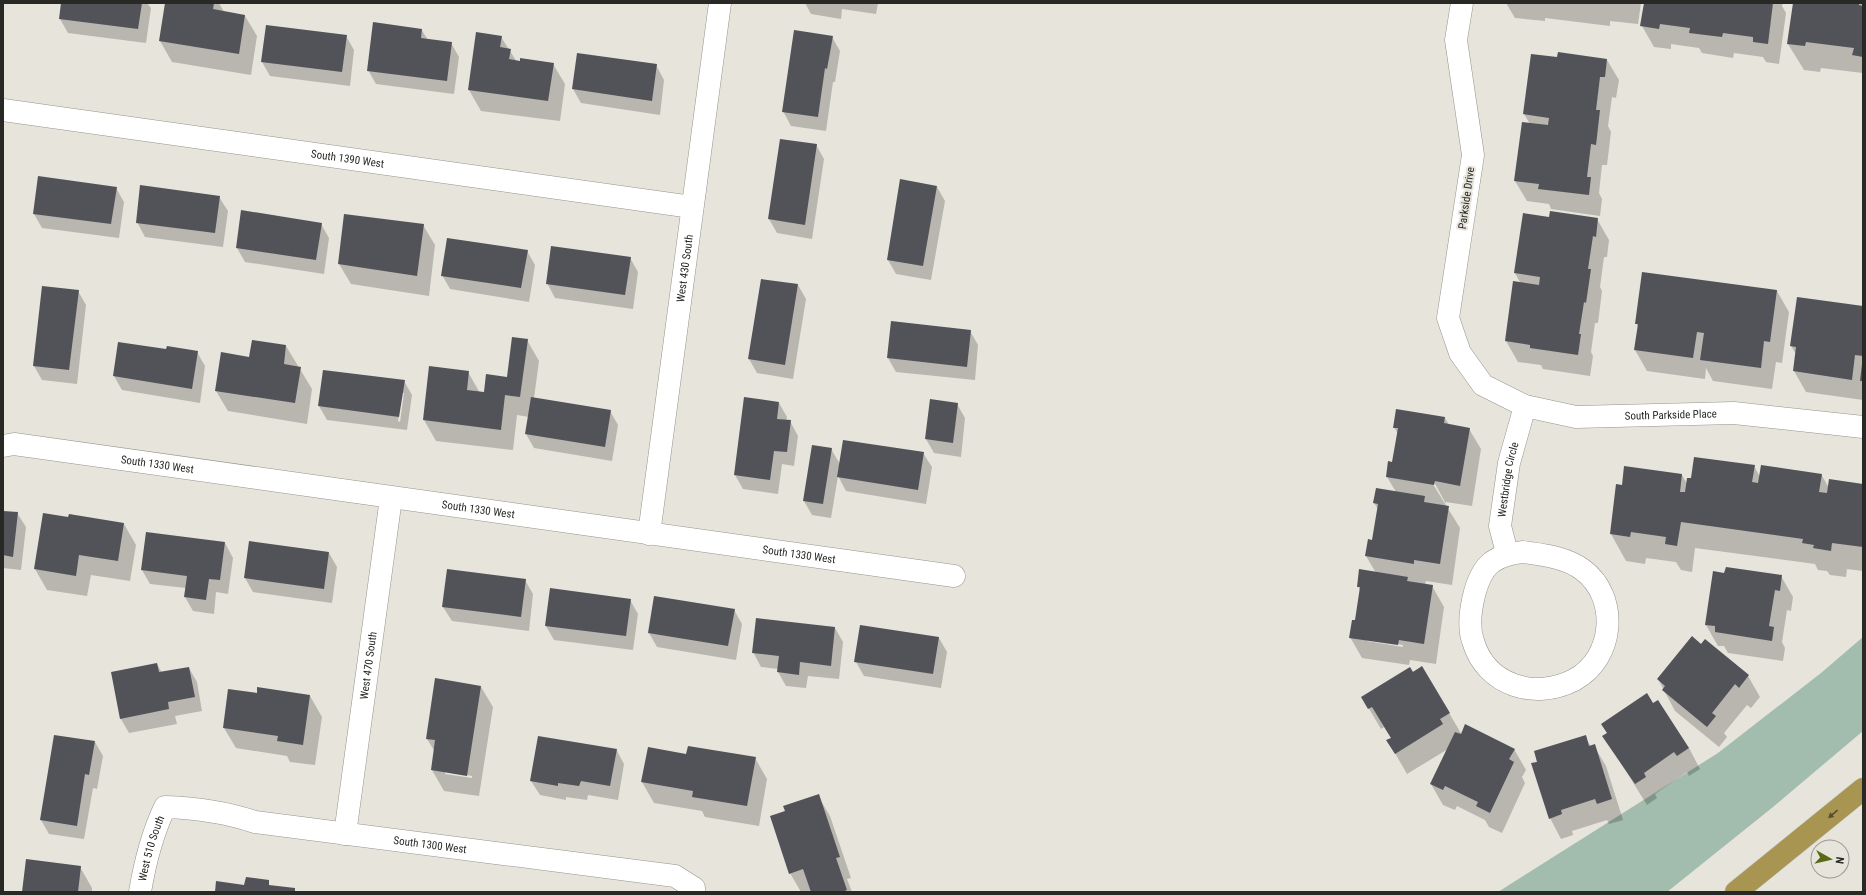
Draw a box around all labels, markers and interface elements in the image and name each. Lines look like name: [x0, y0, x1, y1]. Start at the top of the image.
street label: South 1390 West: [310, 147, 385, 171]
street label: Parkside Drive: [1456, 166, 1477, 230]
street label: West 430 South: [674, 234, 696, 303]
street label: South Parkside Place: [1625, 407, 1717, 423]
street label: Westbridge Circle: [1495, 441, 1522, 518]
street label: South 1330 West: [120, 453, 195, 476]
street label: South 1330 West: [441, 498, 516, 521]
street label: South 1330 West: [762, 543, 836, 566]
street label: West 470 South: [357, 631, 380, 700]
one-way arrow: [1828, 810, 1839, 819]
street label: West 510 South: [136, 814, 167, 883]
street label: South 1300 West: [393, 834, 467, 856]
north arrow: [1810, 839, 1850, 879]
text: N: [1832, 856, 1846, 865]

